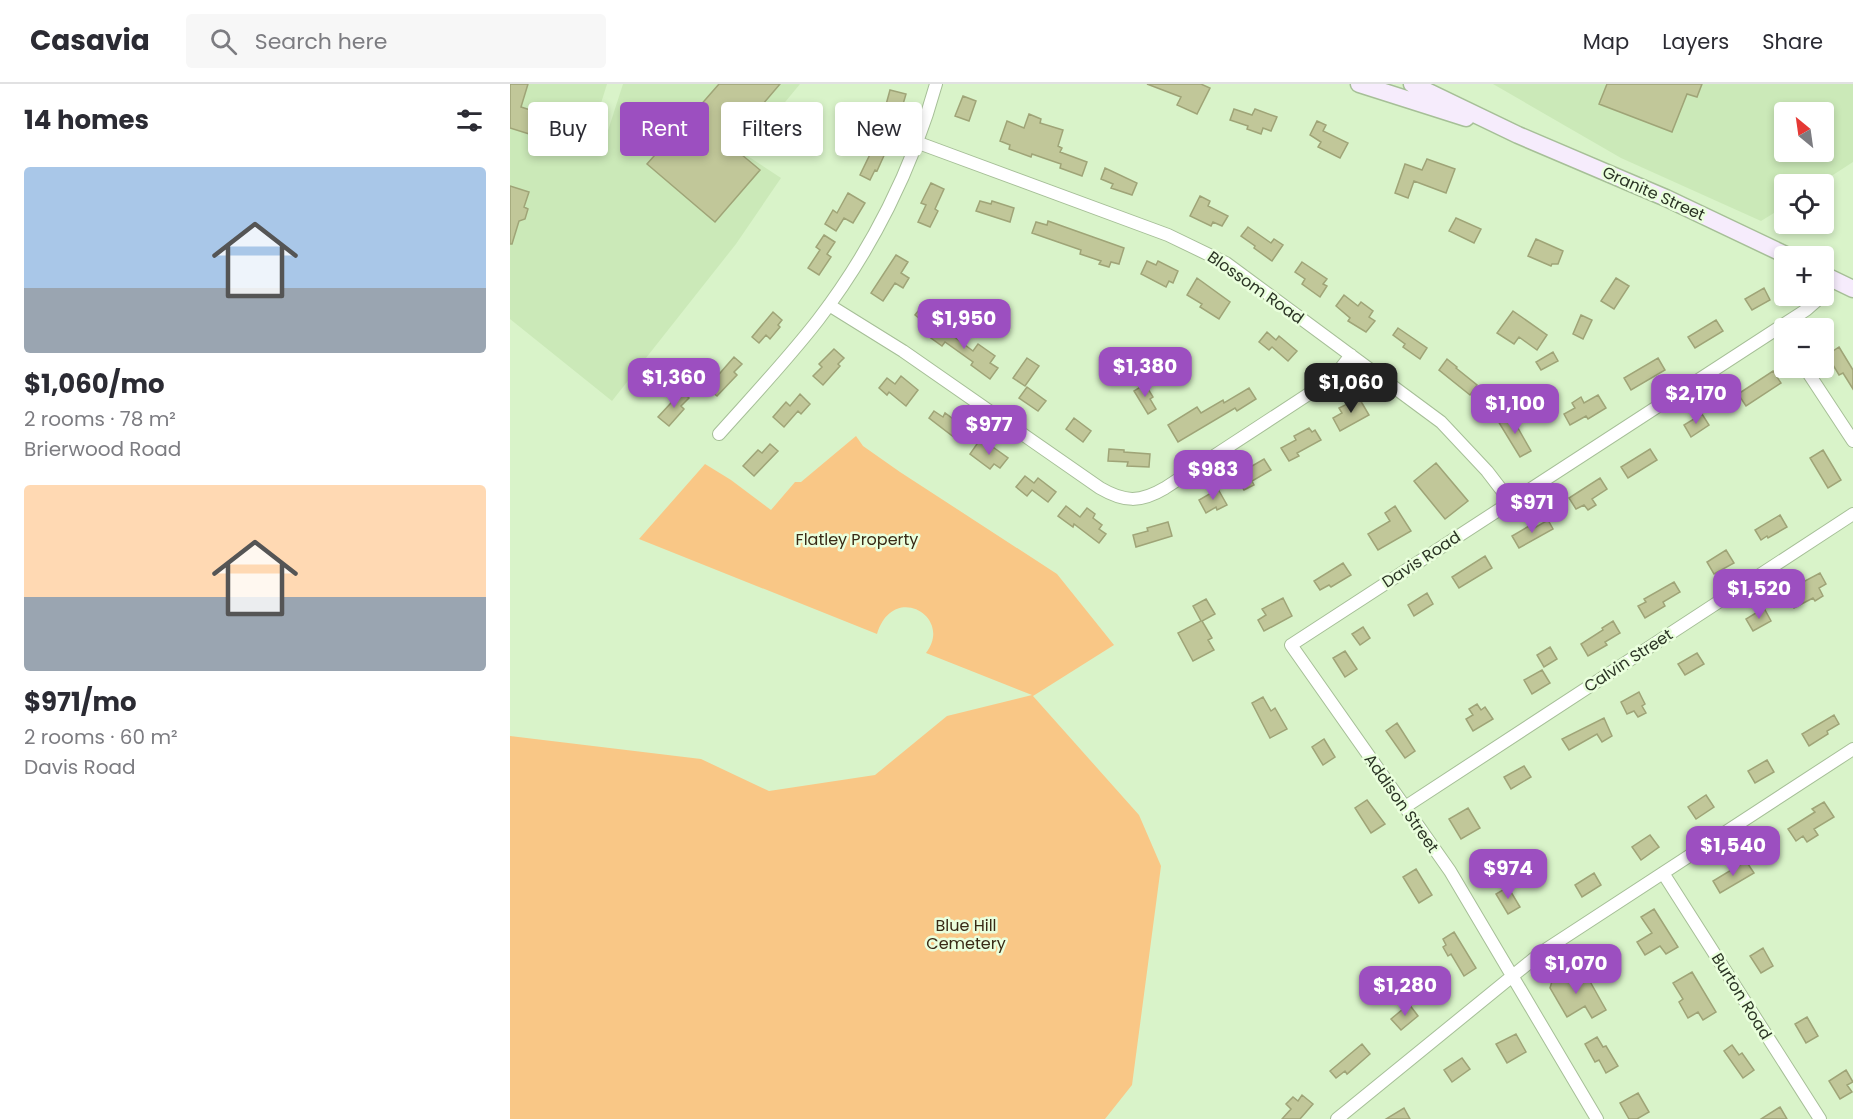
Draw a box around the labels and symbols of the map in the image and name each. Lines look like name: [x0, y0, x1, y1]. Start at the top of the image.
north arrow: [1774, 102, 1834, 162]
street label: Granite Street: [1599, 161, 1709, 226]
street label: Blossom Road: [1203, 246, 1309, 329]
pin: $1,950: [915, 299, 1013, 350]
pin: $1,380: [1096, 347, 1194, 398]
pin: $1,360: [625, 358, 723, 409]
pin: $1,060: [1302, 363, 1400, 414]
pin: $2,170: [1647, 374, 1745, 425]
pin: $1,100: [1466, 384, 1564, 435]
pin: $977: [953, 405, 1025, 456]
pin: $983: [1177, 450, 1249, 501]
pin: $971: [1496, 483, 1568, 534]
street label: Davis Road: [1378, 525, 1465, 593]
park label: Flatley Property: [796, 528, 918, 551]
pin: $1,520: [1710, 569, 1808, 620]
street label: Calvin Street: [1579, 623, 1677, 698]
street label: Addison Street: [1359, 749, 1444, 858]
pin: $1,540: [1684, 826, 1782, 877]
pin: $974: [1472, 849, 1544, 900]
park label: Blue Hill Cemetery: [926, 914, 1006, 955]
pin: $1,070: [1527, 944, 1625, 995]
street label: Burton Road: [1706, 949, 1777, 1044]
pin: $1,280: [1356, 966, 1454, 1017]

